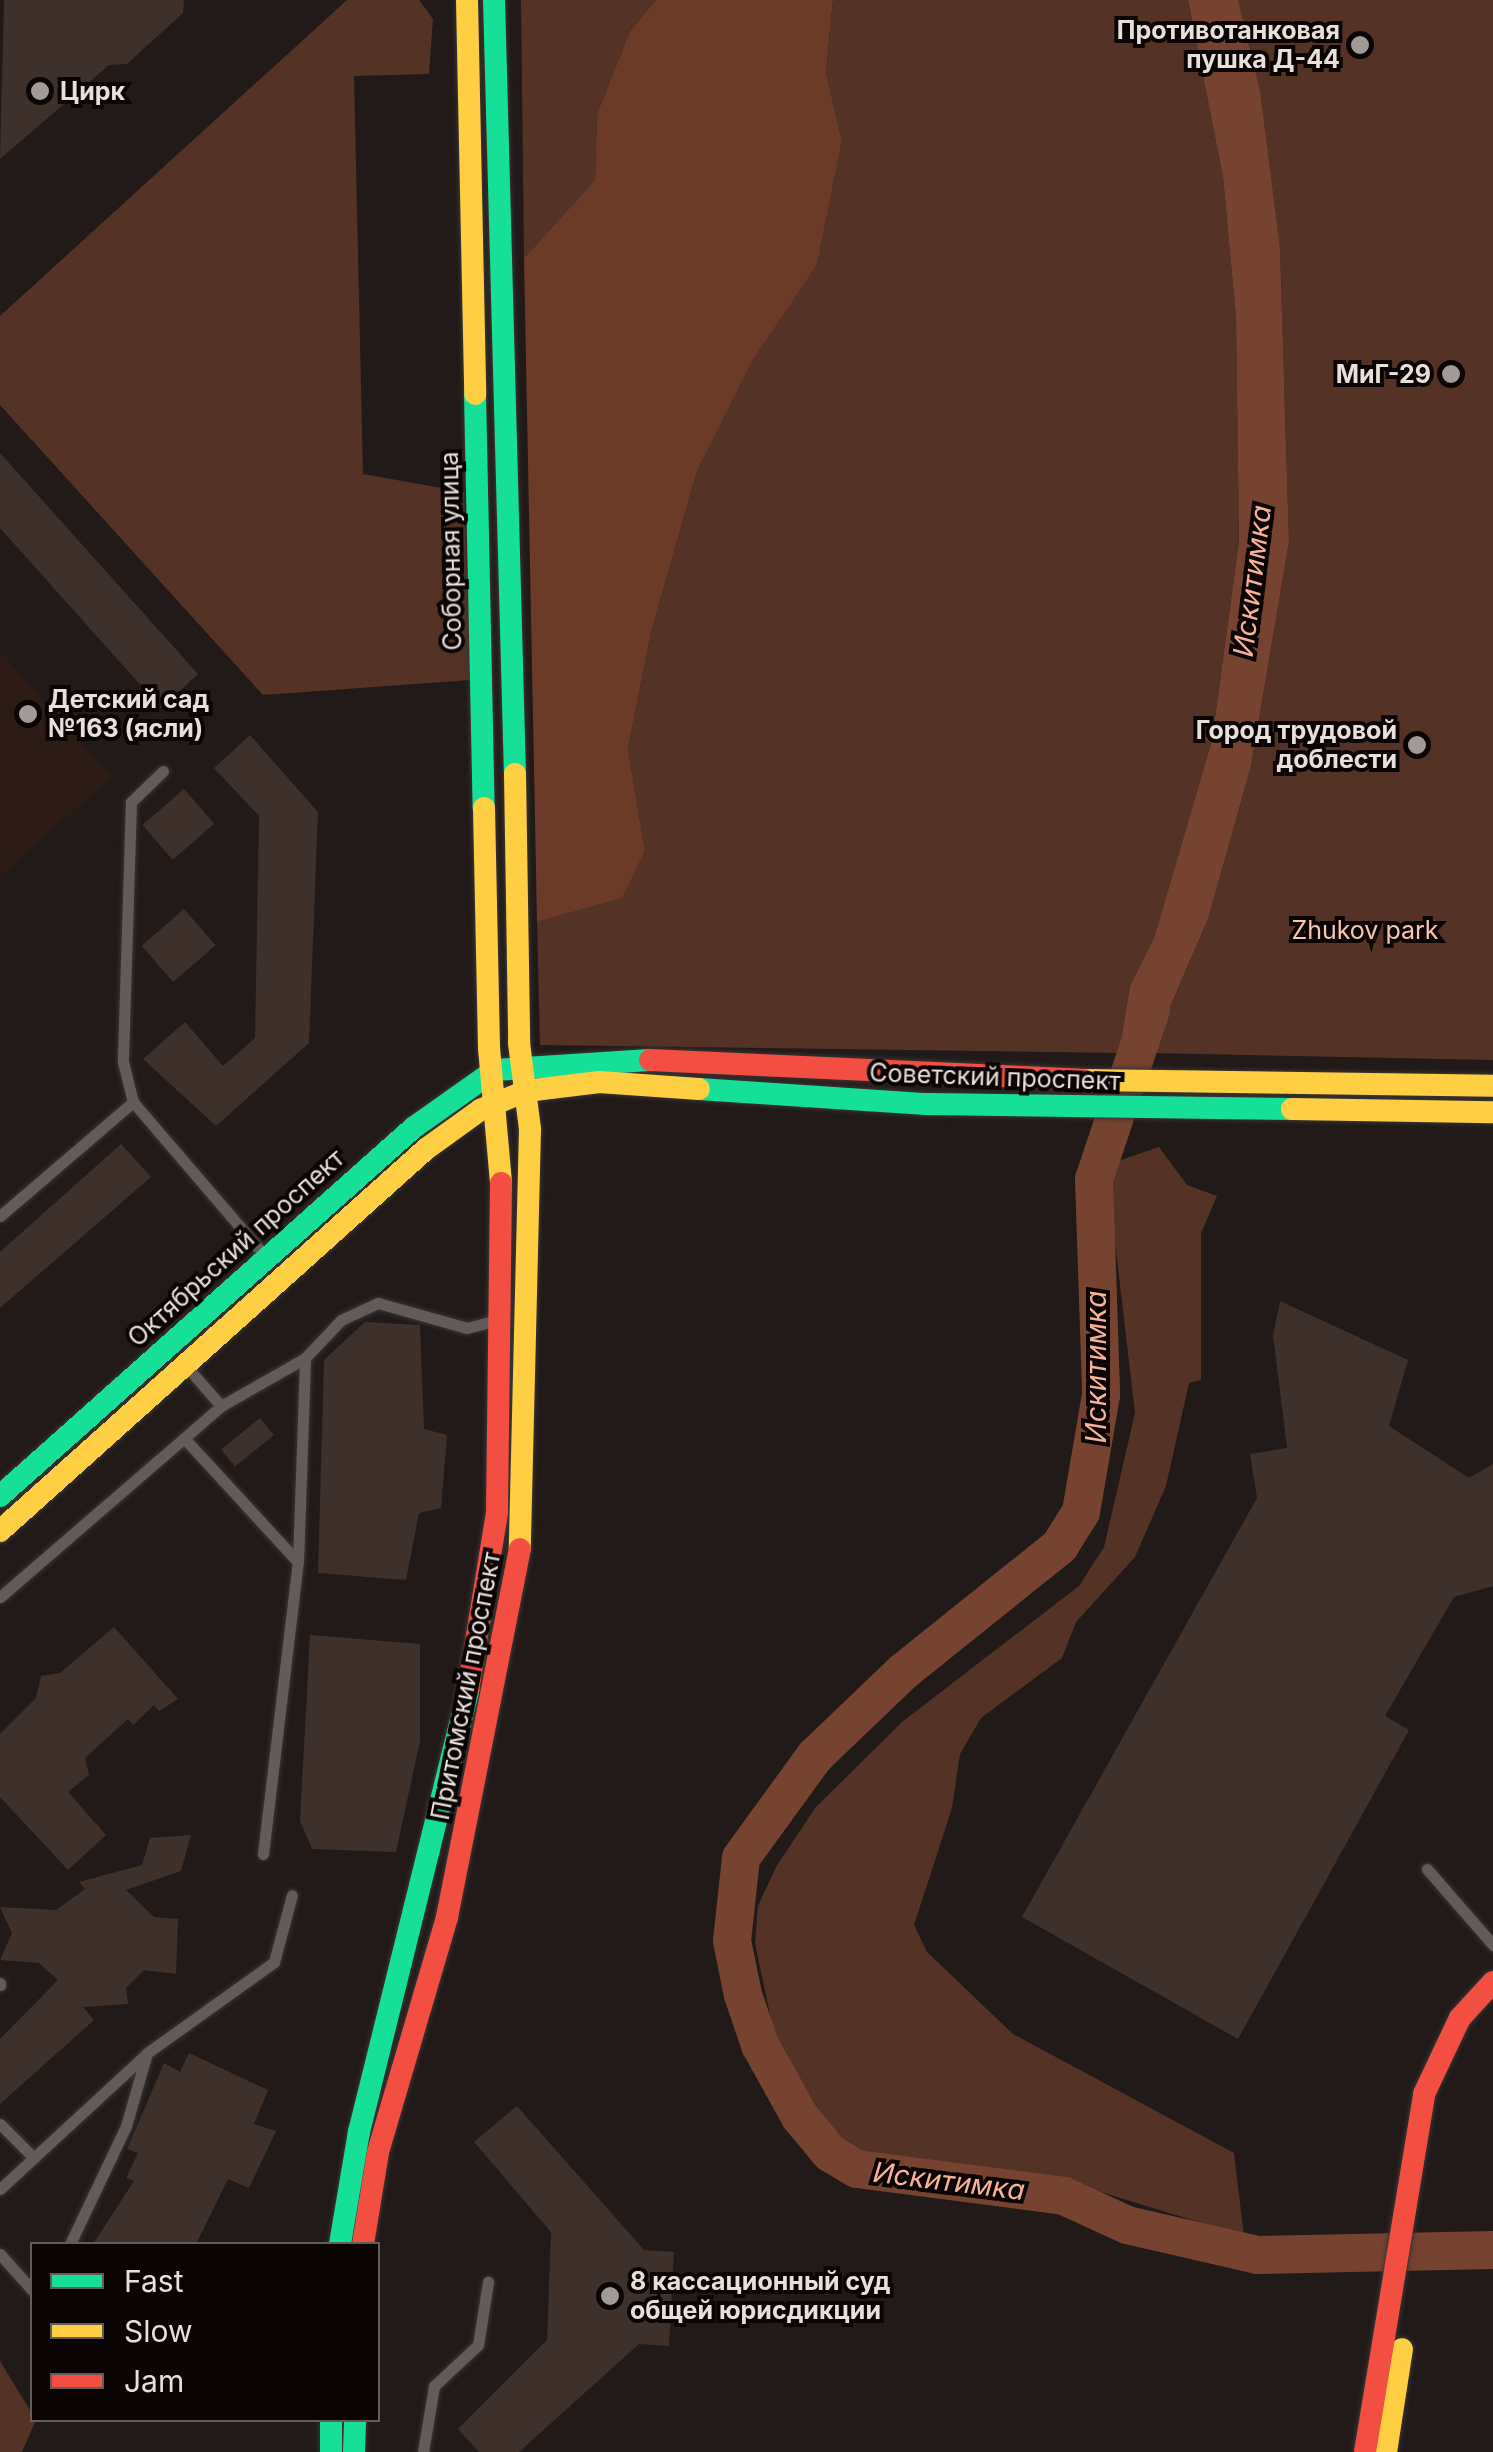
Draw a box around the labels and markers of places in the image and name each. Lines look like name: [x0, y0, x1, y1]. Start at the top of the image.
place label: Противотанковая пушка Д-44: [1117, 16, 1340, 75]
marker: Противотанковая пушка Д-44: [1349, 34, 1371, 56]
place label: Цирк: [60, 76, 125, 106]
marker: Цирк: [29, 80, 51, 102]
place label: МиГ-29: [1336, 359, 1431, 389]
marker: МиГ-29: [1440, 363, 1462, 385]
place label: Детский сад №163 (ясли): [48, 685, 209, 744]
marker: Детский сад №163 (ясли): [17, 703, 39, 725]
place label: Город трудовой доблести: [1196, 716, 1397, 775]
marker: Город трудовой доблести: [1406, 734, 1428, 756]
place label: 8 кассационный суд общей юрисдикции: [630, 2267, 890, 2326]
marker: 8 кассационный суд общей юрисдикции: [599, 2285, 621, 2307]

